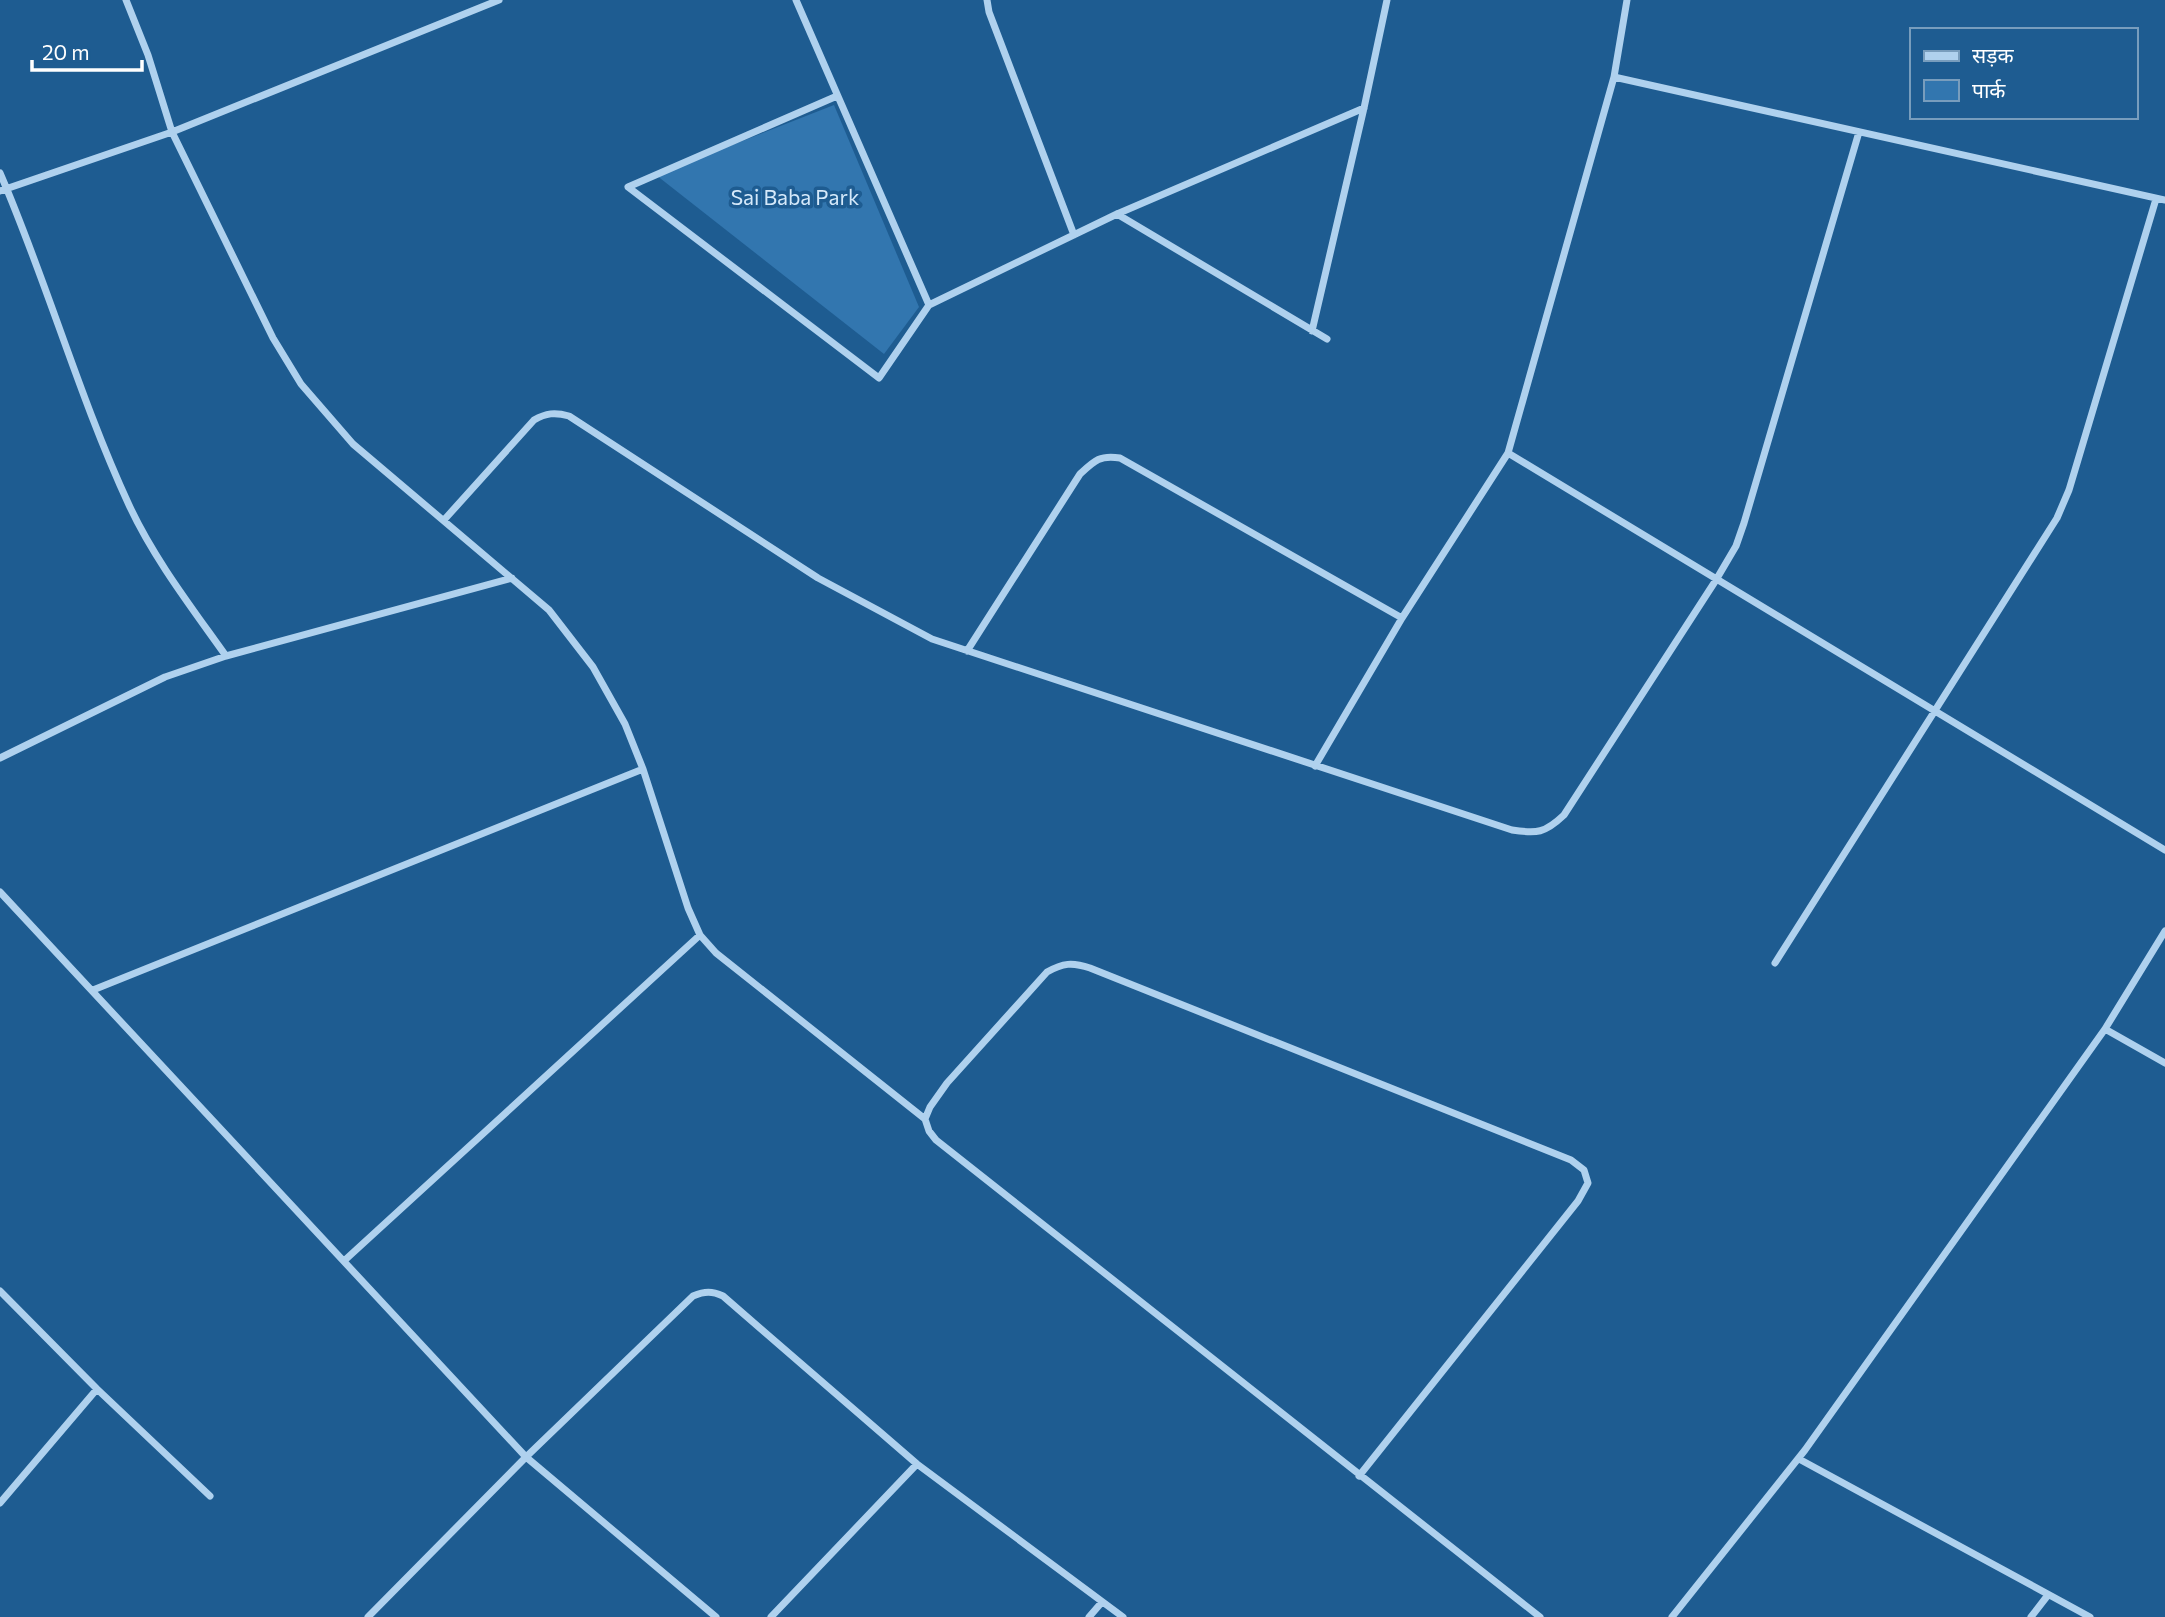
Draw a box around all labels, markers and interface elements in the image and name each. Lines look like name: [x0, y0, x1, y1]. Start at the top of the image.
scale bar: [32, 28, 142, 72]
legend: [1910, 28, 2137, 119]
text: 20 m: [42, 39, 90, 64]
text: सड़क: [1972, 42, 2014, 67]
text: पार्क: [1972, 77, 2006, 102]
park label: Sai Baba Park: [731, 184, 859, 209]

